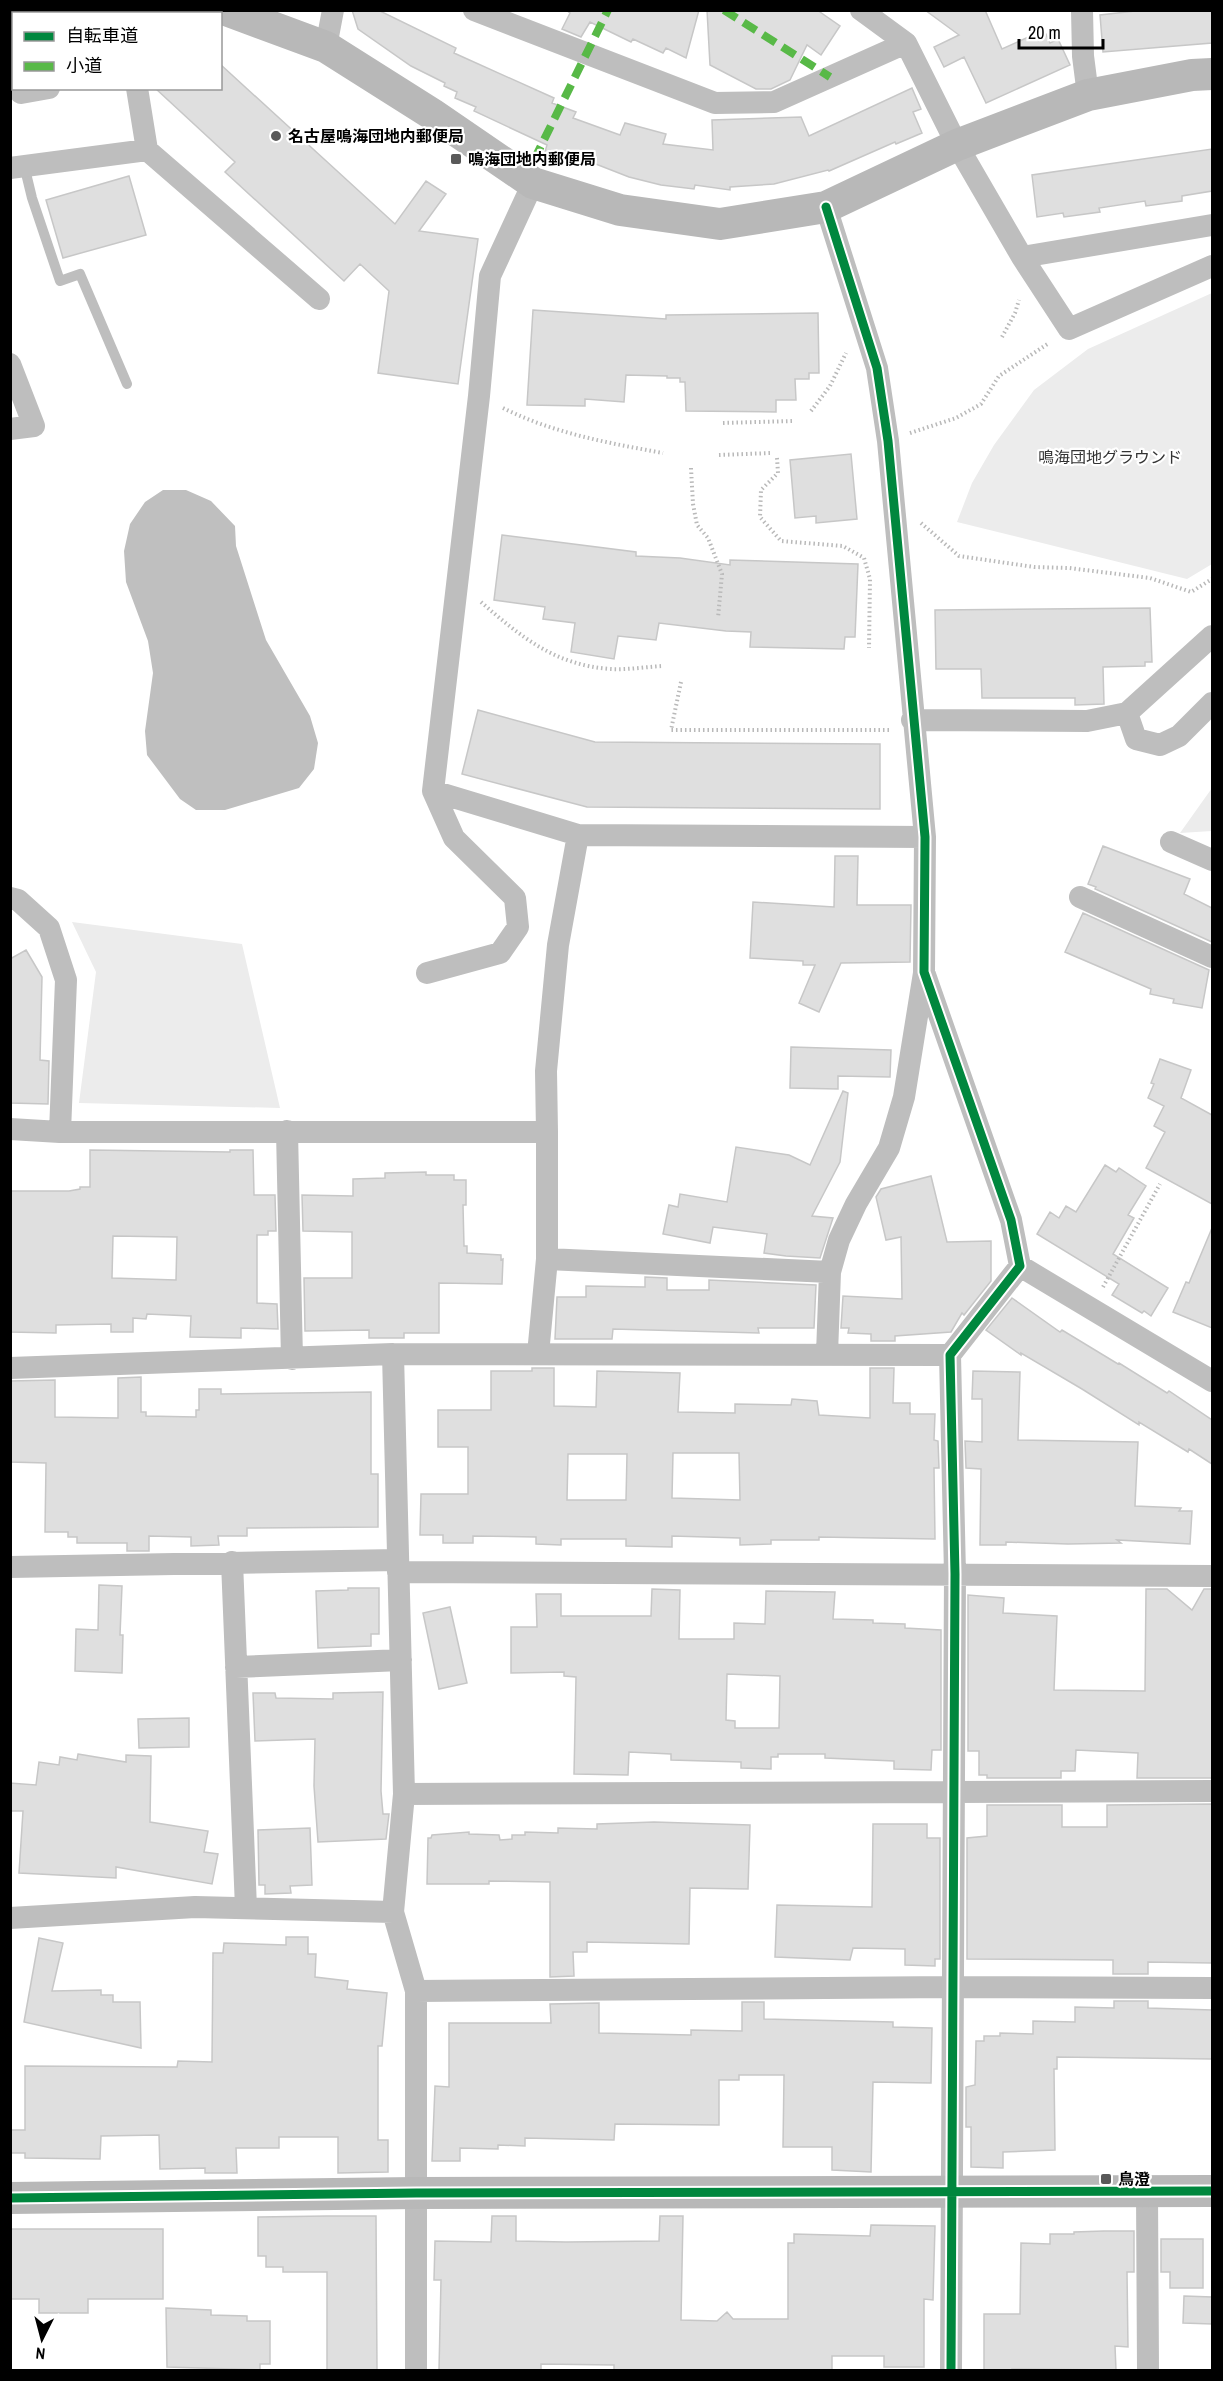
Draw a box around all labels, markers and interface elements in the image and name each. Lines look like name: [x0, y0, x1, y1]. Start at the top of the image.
legend: [12, 12, 222, 90]
scale bar: [1019, 12, 1103, 50]
text: 20 m: [1028, 20, 1061, 45]
text: 自転車道: [66, 23, 138, 48]
text: 小道: [66, 53, 102, 78]
place label: 名古屋鳴海団地内郵便局: [288, 125, 464, 147]
marker: 名古屋鳴海団地内郵便局: [269, 129, 283, 143]
place label: 鳴海団地内郵便局: [468, 148, 596, 170]
marker: 鳴海団地内郵便局: [449, 152, 463, 166]
park label: 鳴海団地グラウンド: [1038, 446, 1182, 468]
place label: 鳥澄: [1118, 2168, 1150, 2190]
marker: 鳥澄: [1099, 2172, 1113, 2186]
north arrow: [12, 2309, 72, 2369]
text: N: [35, 2342, 46, 2365]

